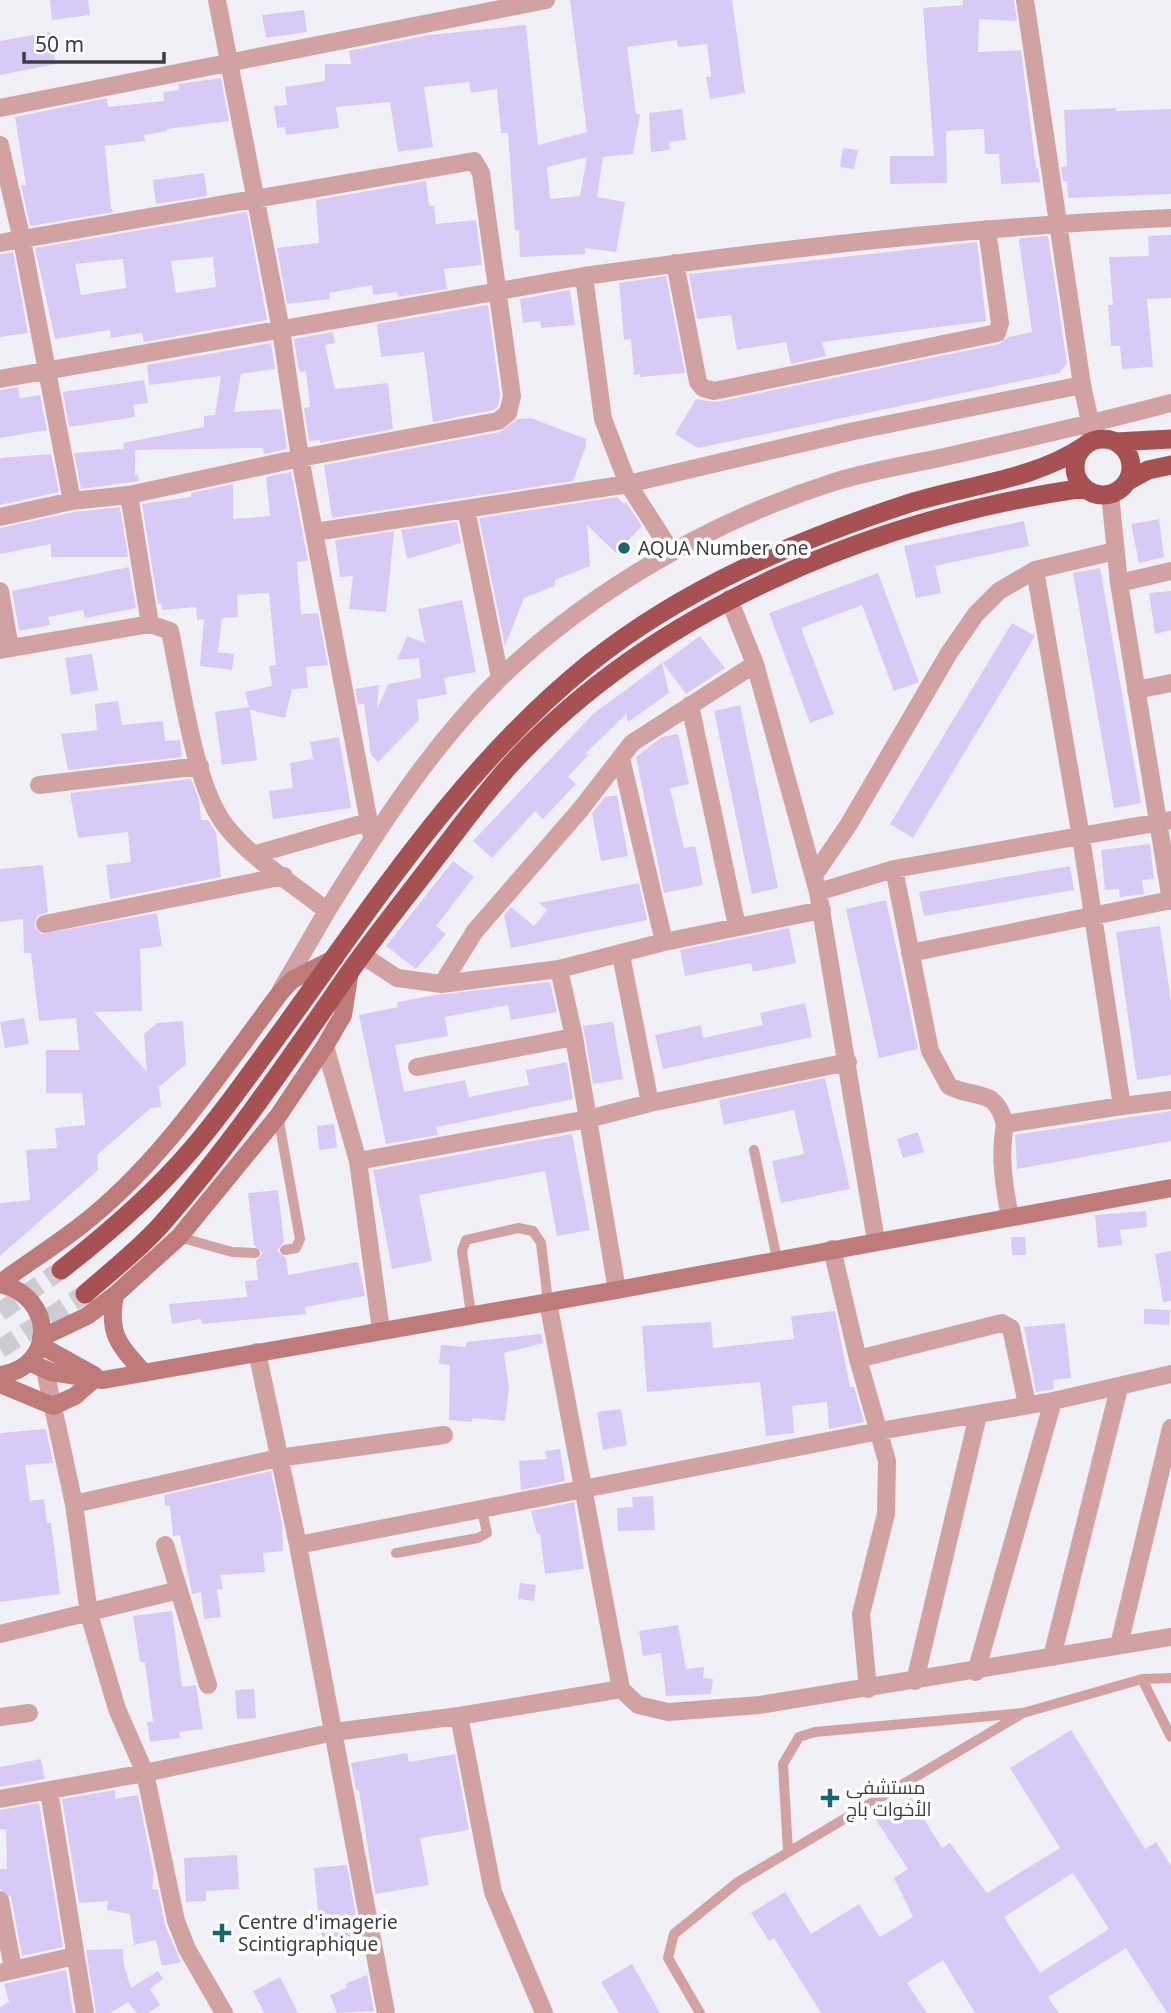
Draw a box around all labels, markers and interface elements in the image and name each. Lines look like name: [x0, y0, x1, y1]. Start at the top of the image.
scale bar: [24, 21, 164, 65]
text: 50 m: [35, 30, 84, 58]
place label: AQUA Number one: [638, 535, 808, 561]
marker: AQUA Number one: [616, 540, 632, 556]
place label: مستشفى الأخوات باج: [846, 1774, 932, 1823]
marker: مستشفى الأخوات باج: [820, 1788, 840, 1808]
place label: Centre d'imagerie Scintigraphique: [238, 1909, 398, 1957]
marker: Centre d'imagerie Scintigraphique: [212, 1923, 232, 1943]

